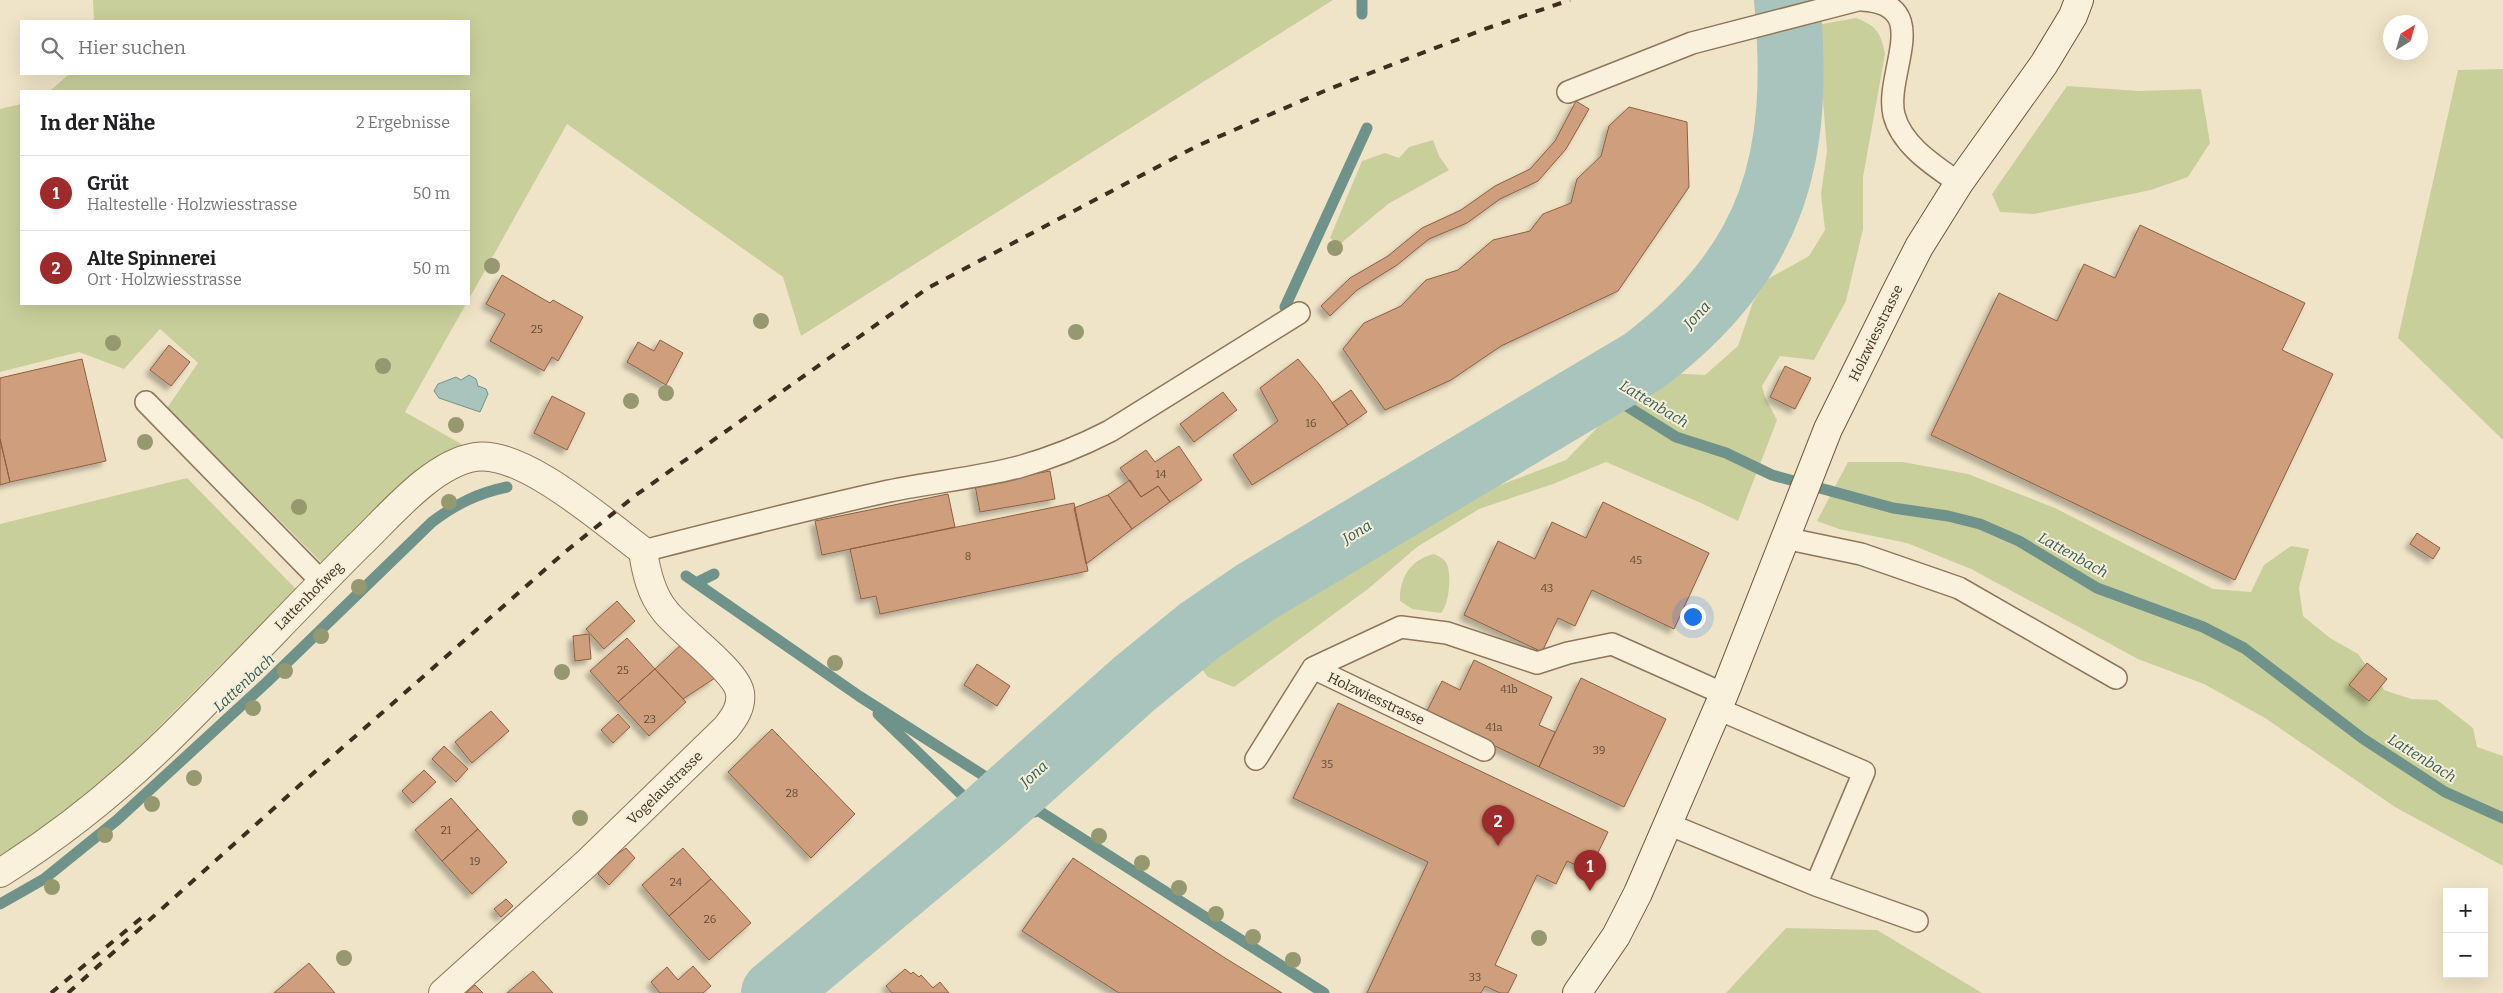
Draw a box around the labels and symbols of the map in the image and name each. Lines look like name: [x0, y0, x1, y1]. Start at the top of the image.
north arrow: [2383, 15, 2428, 60]
street label: Holzwiesstrasse: [1845, 282, 1907, 384]
water label: Jona: [1678, 298, 1714, 334]
house number: 25: [531, 323, 543, 336]
water label: Lattenbach: [1616, 376, 1692, 432]
house number: 16: [1306, 417, 1316, 430]
house number: 14: [1156, 468, 1167, 481]
water label: Jona: [1337, 516, 1375, 549]
water label: Lattenbach: [2035, 528, 2111, 582]
house number: 8: [965, 550, 971, 563]
house number: 45: [1630, 554, 1642, 567]
street label: Lattenhofweg: [271, 558, 347, 634]
house number: 43: [1541, 582, 1553, 595]
your location: [1680, 604, 1706, 630]
water label: Lattenbach: [210, 650, 278, 716]
house number: 25: [617, 664, 629, 677]
street label: Holzwiesstrasse: [1325, 669, 1427, 729]
house number: 41b: [1500, 683, 1518, 696]
house number: 23: [644, 713, 656, 726]
house number: 41a: [1486, 721, 1502, 734]
water label: Lattenbach: [2385, 730, 2459, 786]
house number: 39: [1593, 744, 1605, 757]
street label: Vogelaustrasse: [624, 748, 706, 828]
water label: Jona: [1015, 757, 1052, 792]
house number: 35: [1321, 758, 1333, 771]
house number: 28: [786, 787, 798, 800]
pin: 2: [1482, 805, 1514, 846]
house number: 21: [441, 824, 452, 837]
pin: 1: [1574, 850, 1606, 891]
house number: 19: [470, 855, 480, 868]
house number: 24: [670, 876, 683, 889]
house number: 26: [704, 913, 716, 926]
house number: 33: [1469, 971, 1481, 984]

